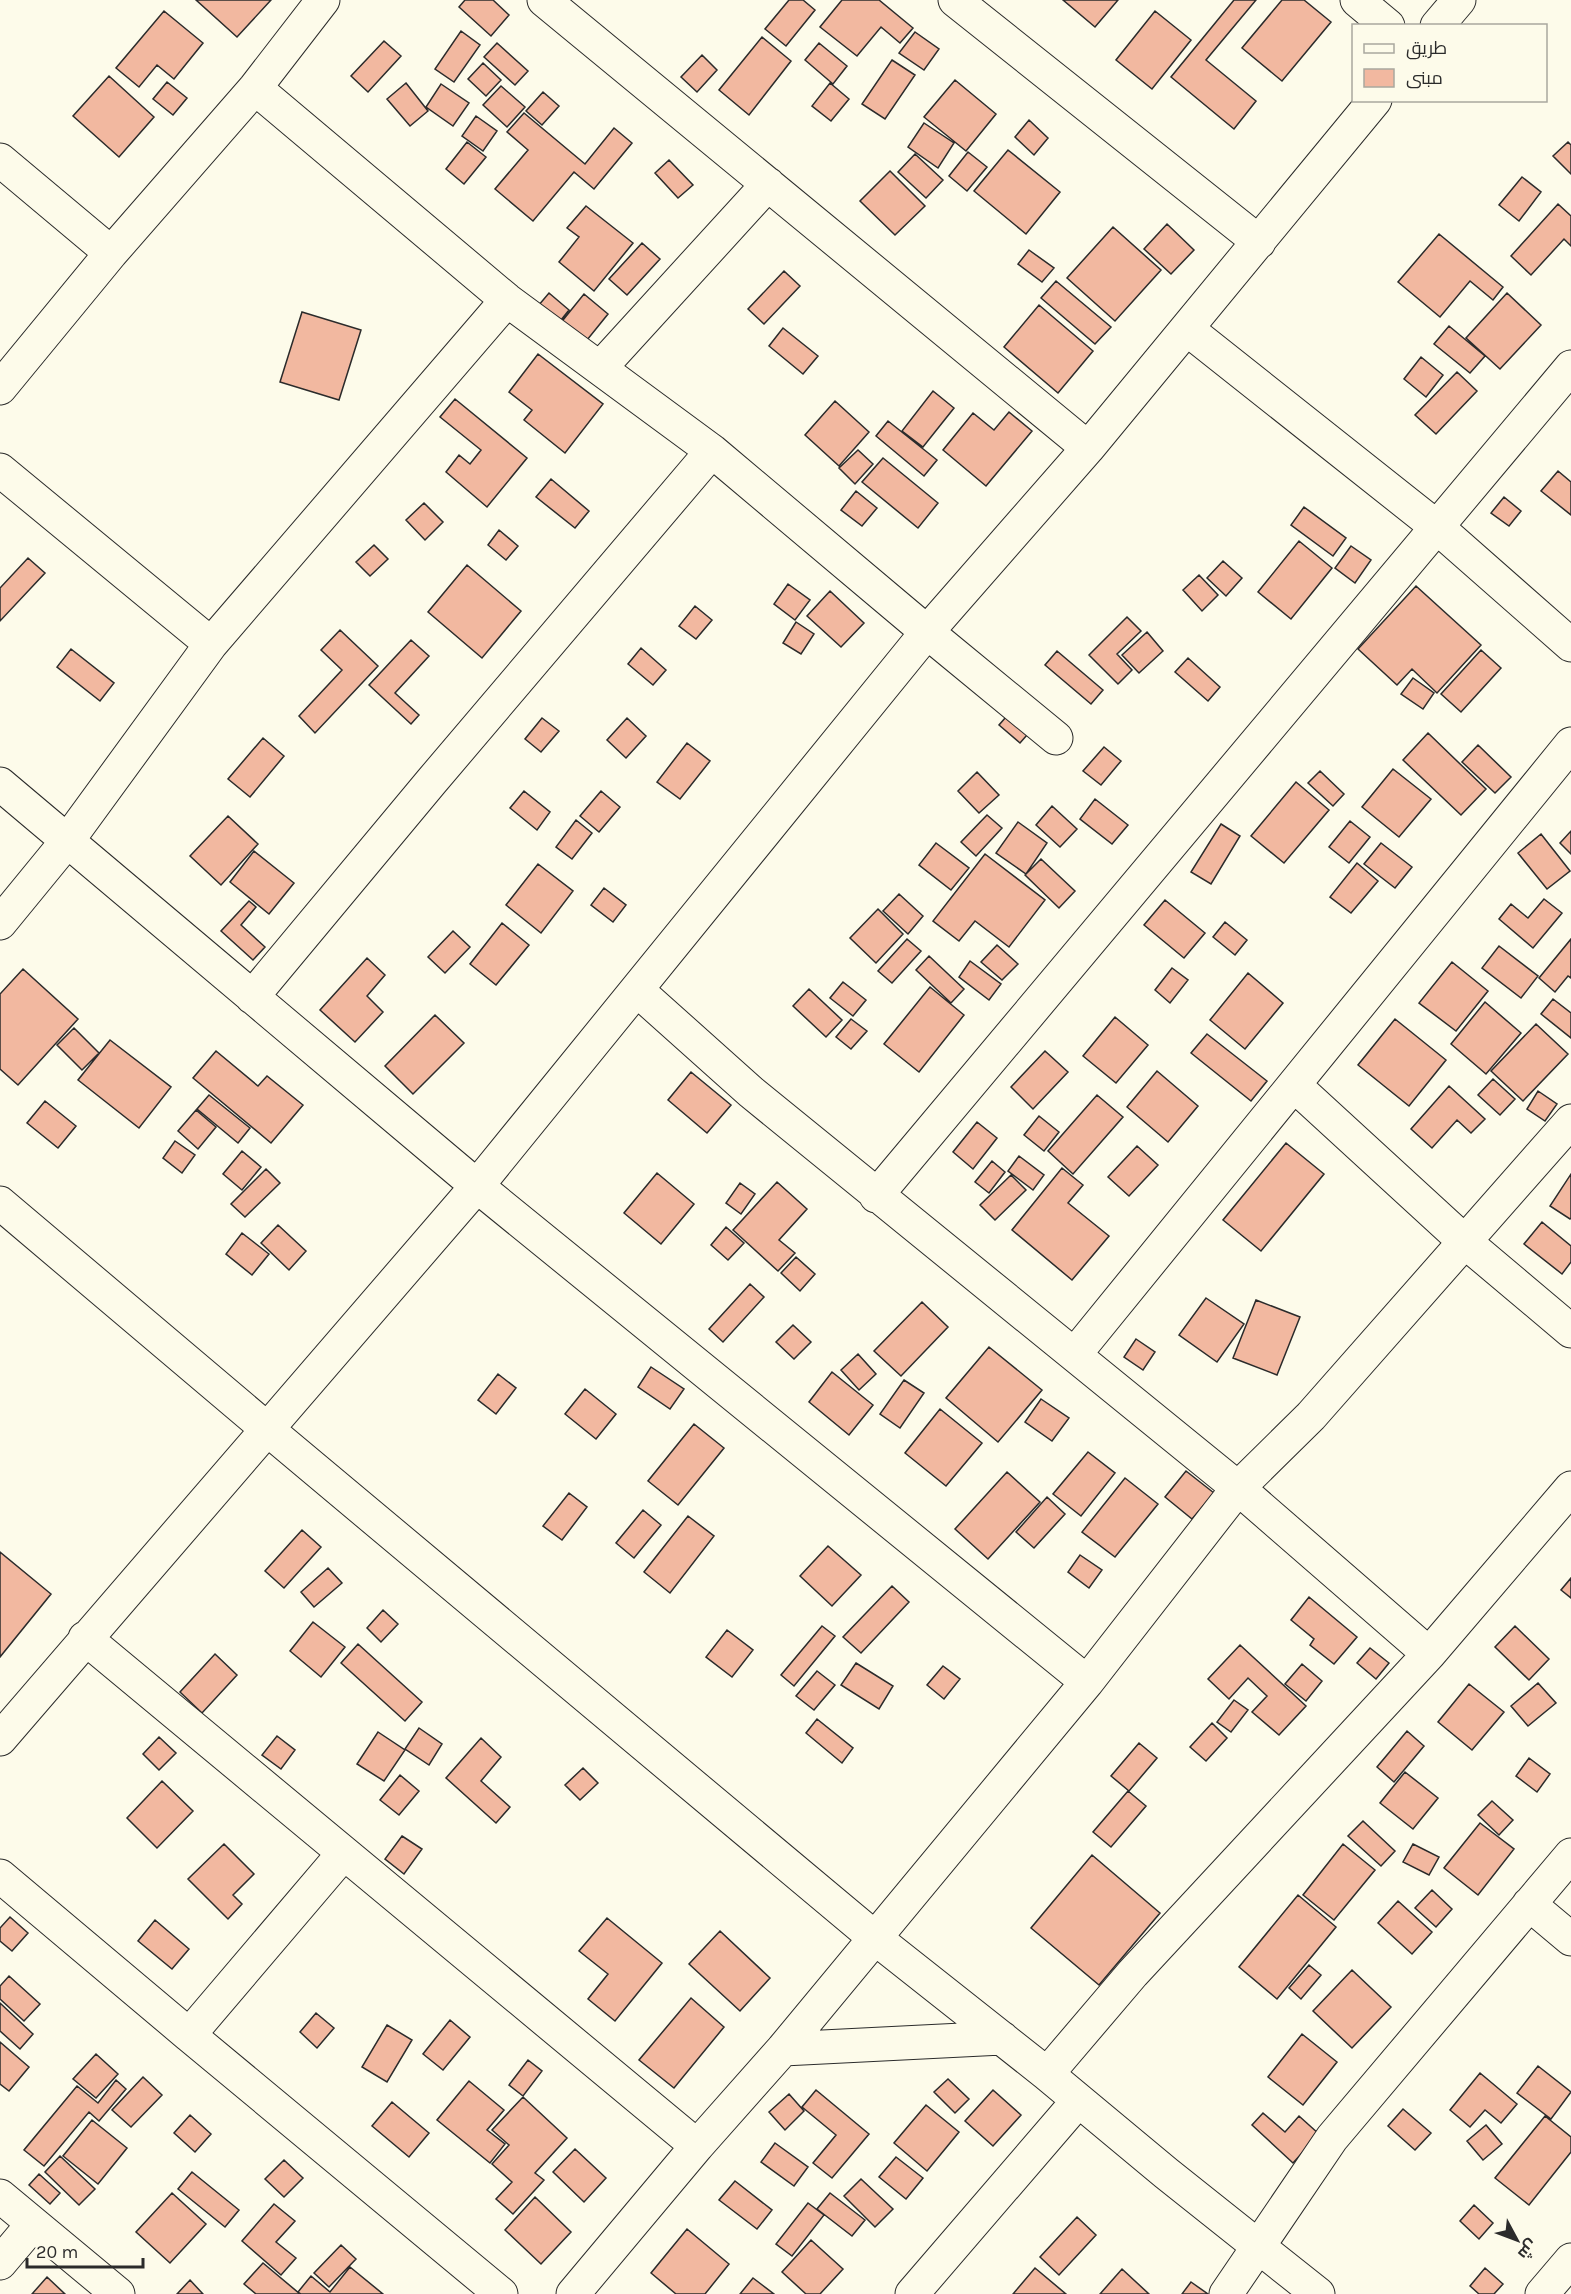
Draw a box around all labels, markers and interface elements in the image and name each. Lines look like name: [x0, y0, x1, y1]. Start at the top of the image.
legend: [1352, 24, 1547, 102]
text: طريق: [1406, 37, 1447, 60]
text: مبنى: [1406, 67, 1443, 89]
north arrow: [1487, 2210, 1547, 2270]
scale bar: [27, 2231, 142, 2269]
text: ش: [1514, 2236, 1542, 2263]
text: 20 m: [36, 2241, 78, 2263]

